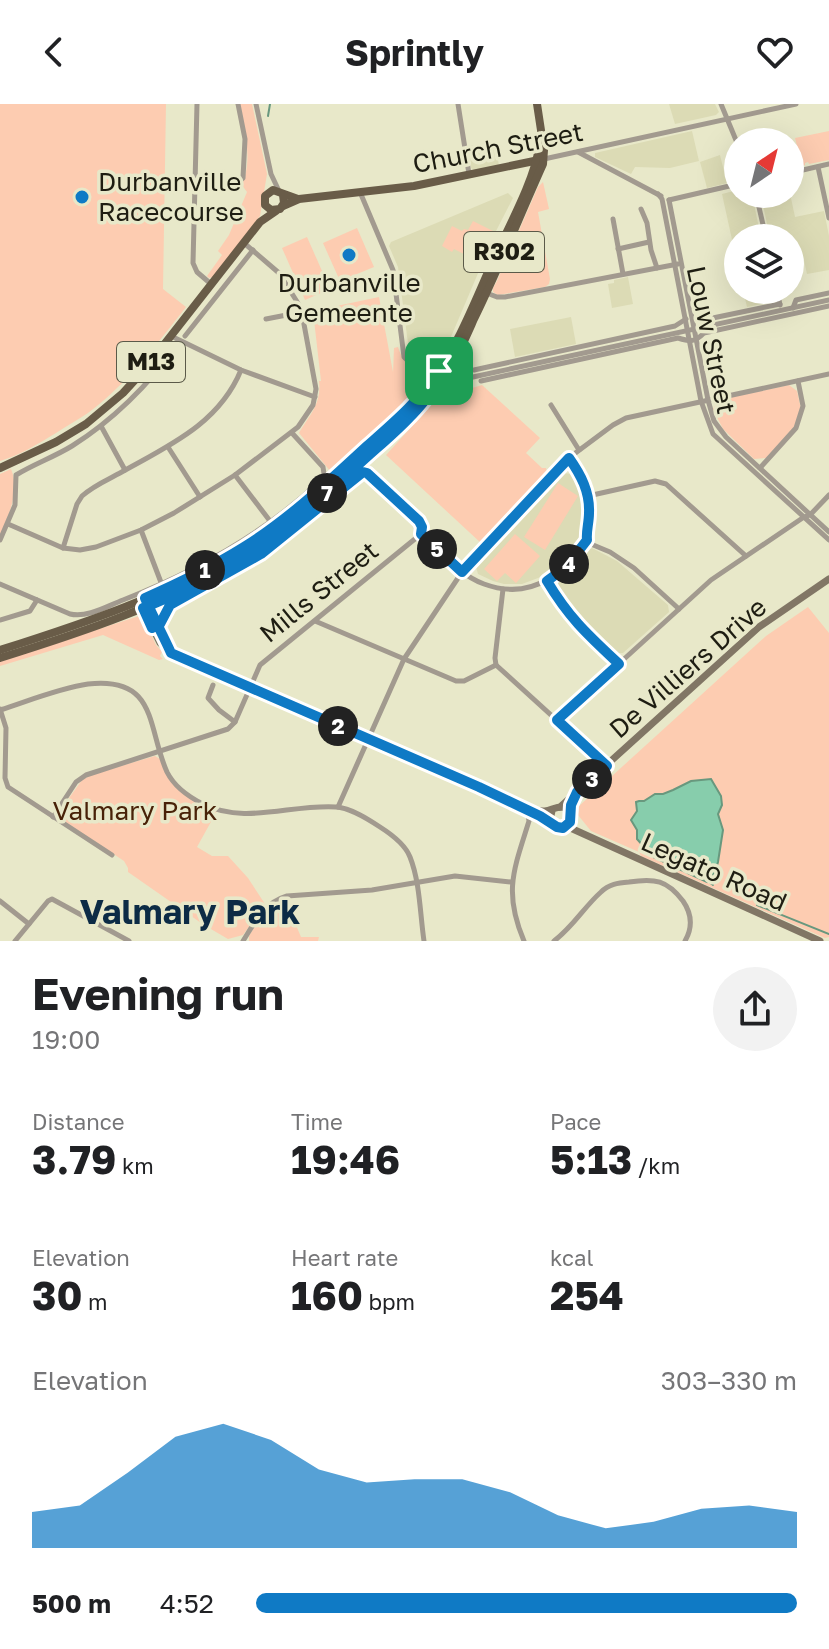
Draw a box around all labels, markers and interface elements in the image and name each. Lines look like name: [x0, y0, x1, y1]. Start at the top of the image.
icon: back: [32, 30, 76, 74]
icon: heart: [753, 30, 797, 74]
text: Sprintly: [345, 31, 484, 74]
street label: Church Street: [410, 116, 586, 179]
north arrow: [724, 128, 804, 208]
map controls: [724, 128, 804, 304]
place label: Durbanville Racecourse: [98, 166, 244, 227]
marker: Durbanville Racecourse: [73, 188, 91, 206]
button: layers: [724, 224, 804, 304]
road number: R302: [464, 232, 544, 272]
marker: Durbanville Gemeente: [340, 246, 358, 264]
street label: Louw Street: [681, 263, 742, 417]
place label: Durbanville Gemeente: [277, 267, 421, 328]
pin: [405, 337, 473, 405]
road number: M13: [117, 342, 185, 382]
icon: arrive: [417, 349, 461, 393]
pin: 7: [307, 473, 347, 513]
text: 7: [321, 479, 333, 506]
pin: 5: [417, 529, 457, 569]
street label: Mills Street: [253, 535, 384, 649]
text: 5: [430, 535, 444, 562]
pin: 4: [549, 544, 589, 584]
pin: 1: [185, 550, 225, 590]
text: 4: [562, 550, 576, 577]
text: 1: [199, 556, 211, 583]
street label: De Villiers Drive: [603, 591, 772, 744]
pin: 2: [318, 706, 358, 746]
text: 2: [331, 712, 345, 739]
pin: 3: [572, 759, 612, 799]
text: 3: [585, 765, 599, 792]
park label: Valmary Park: [53, 795, 218, 826]
street label: Legato Road: [637, 826, 792, 917]
district label: Valmary Park: [80, 891, 301, 931]
text: Evening run: [32, 967, 284, 1020]
button: share: [713, 967, 797, 1051]
text: 19:00: [32, 1024, 100, 1055]
text: Distance: [32, 1108, 124, 1135]
text: Time: [291, 1108, 343, 1135]
text: Pace: [550, 1108, 601, 1135]
text: 3.79: [32, 1135, 116, 1183]
text: 19:46: [291, 1135, 400, 1183]
text: 5:13: [550, 1135, 632, 1183]
text: km: [116, 1152, 154, 1179]
text: /km: [632, 1152, 680, 1179]
text: Elevation: [32, 1244, 130, 1271]
text: Heart rate: [291, 1244, 398, 1271]
text: kcal: [550, 1244, 593, 1271]
text: 30: [32, 1271, 82, 1319]
text: 160: [291, 1271, 363, 1319]
text: 254: [550, 1271, 624, 1319]
text: m: [82, 1288, 107, 1315]
text: bpm: [363, 1288, 415, 1315]
text: Elevation: [32, 1365, 148, 1396]
text: 303–330 m: [661, 1365, 797, 1396]
text: 500 m: [32, 1588, 111, 1619]
text: 4:52: [160, 1588, 214, 1619]

